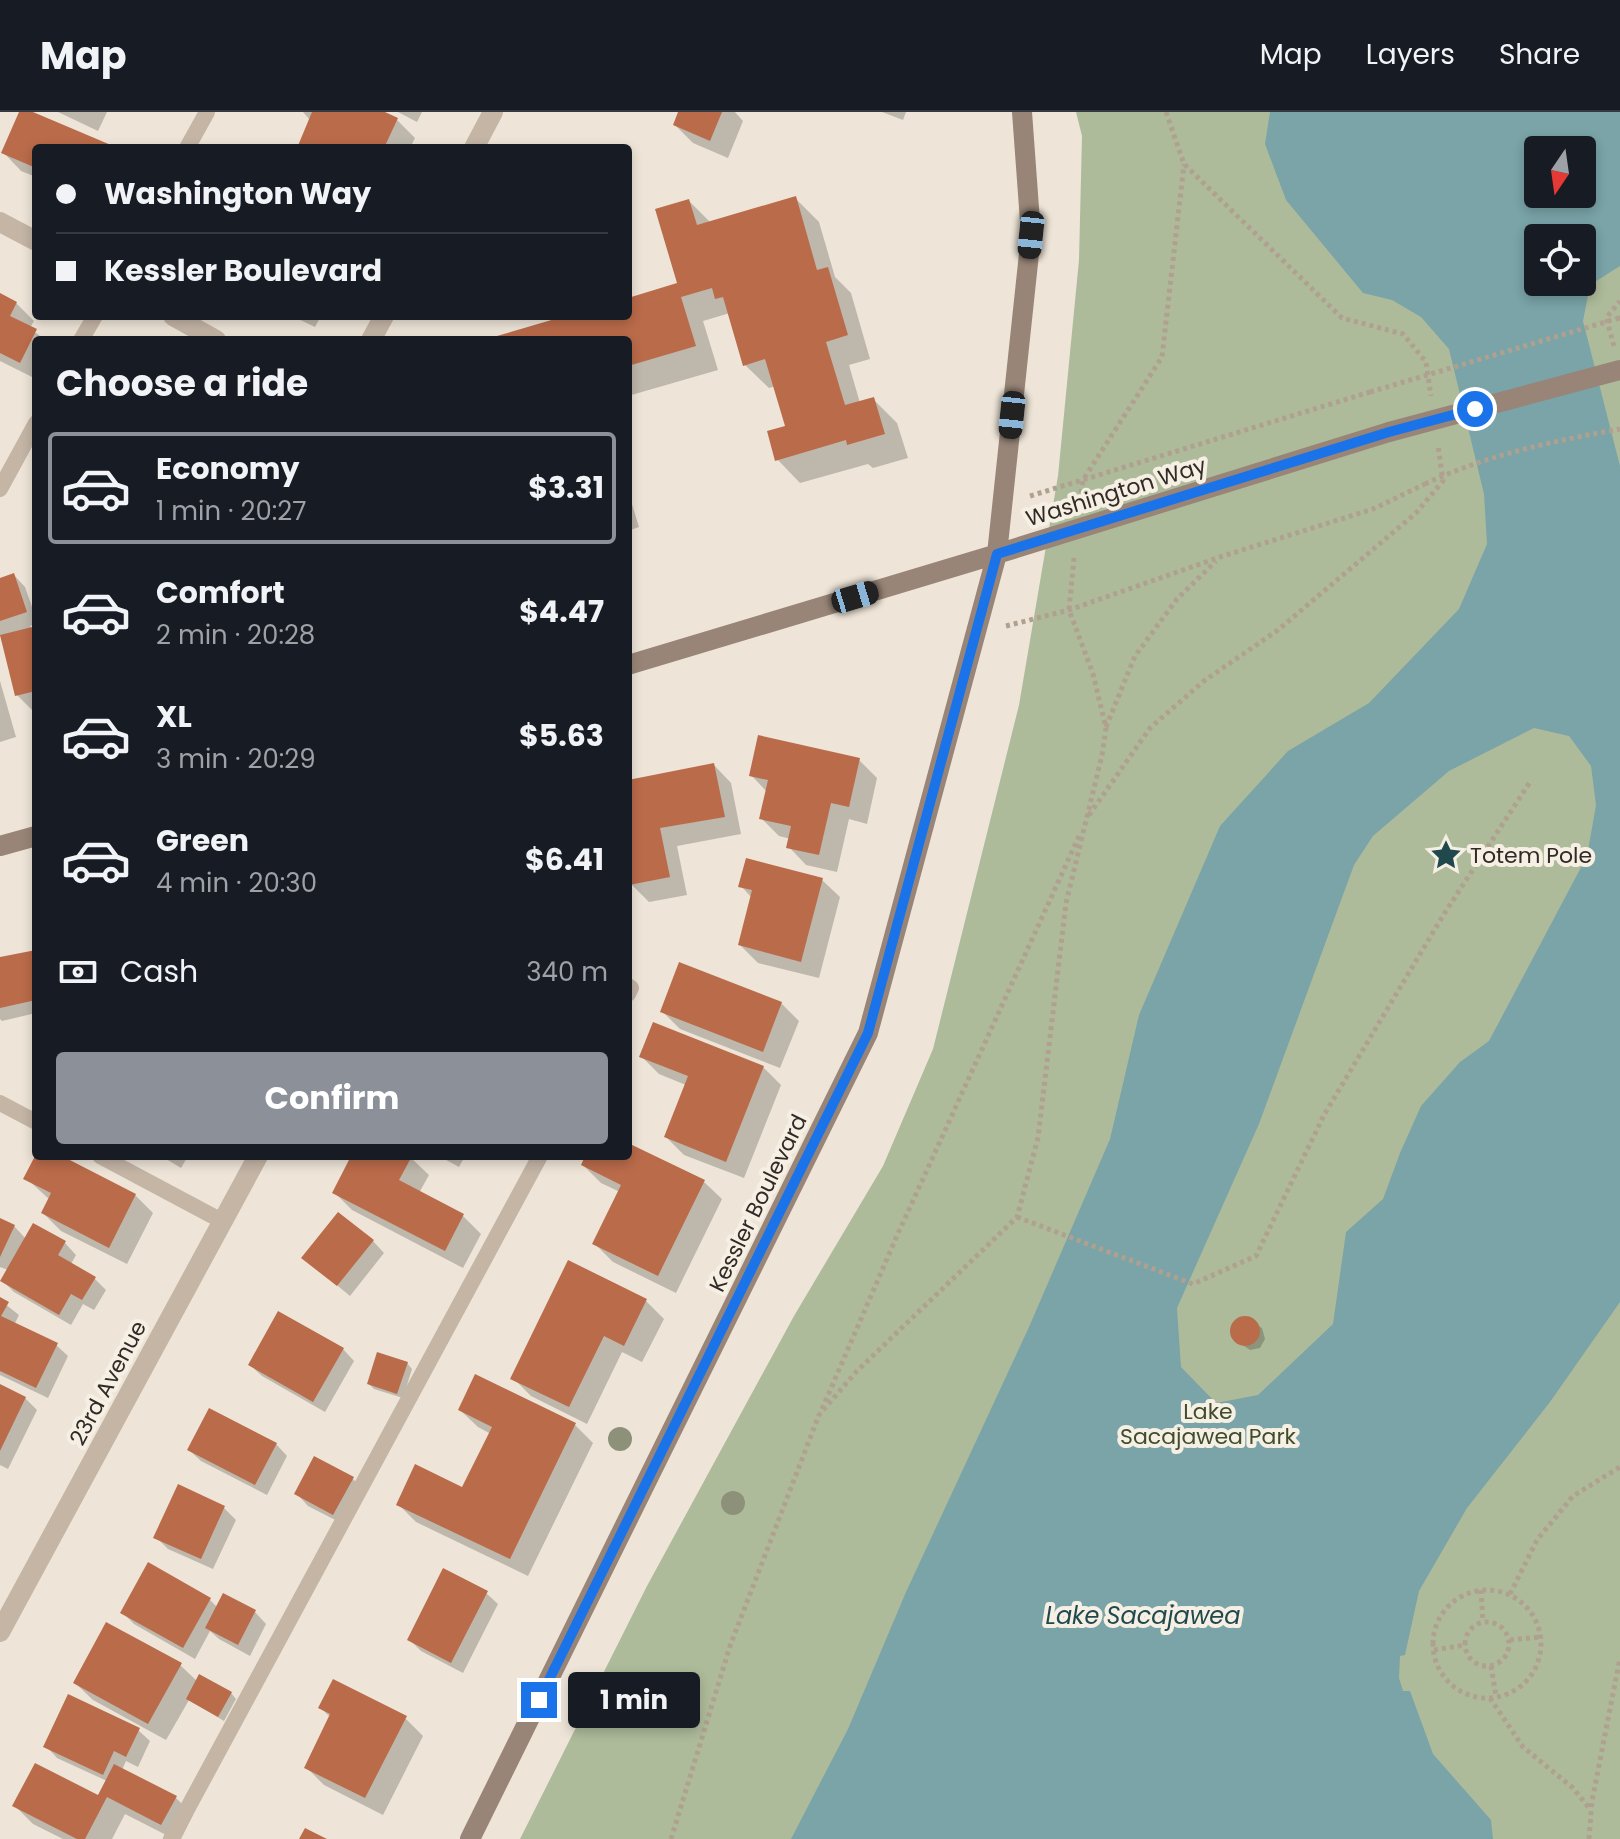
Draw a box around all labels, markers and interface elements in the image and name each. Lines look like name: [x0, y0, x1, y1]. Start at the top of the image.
text: Map: [40, 29, 127, 82]
text: Map: [1260, 35, 1322, 74]
text: Layers: [1366, 35, 1455, 74]
text: Share: [1499, 35, 1580, 74]
north arrow: [1524, 136, 1596, 208]
map controls: [1524, 136, 1596, 296]
text: Washington Way: [104, 172, 371, 215]
car: [1017, 210, 1045, 260]
button: locate: [1524, 224, 1596, 296]
text: Kessler Boulevard: [104, 249, 382, 292]
text: Choose a ride: [56, 358, 308, 409]
car: [998, 390, 1026, 440]
route start: [1457, 391, 1493, 427]
text: Economy: [156, 447, 300, 490]
street label: Washington Way: [1022, 450, 1211, 534]
icon: car: [60, 452, 132, 524]
text: $3.31: [528, 466, 604, 509]
text: 1 min · 20:27: [156, 493, 306, 529]
text: Comfort: [156, 571, 285, 614]
icon: car: [60, 576, 132, 648]
car: [829, 579, 881, 615]
text: $4.47: [519, 590, 604, 633]
text: 2 min · 20:28: [156, 617, 315, 653]
text: XL: [156, 695, 192, 738]
icon: car: [60, 700, 132, 772]
text: $5.63: [519, 714, 604, 757]
text: 3 min · 20:29: [156, 741, 316, 777]
text: Green: [156, 819, 249, 862]
icon: car: [60, 824, 132, 896]
text: $6.41: [525, 838, 604, 881]
place icon: Totem Pole: [1429, 838, 1463, 872]
place label: Totem Pole: [1470, 840, 1592, 871]
text: 4 min · 20:30: [156, 865, 317, 901]
icon: cash: [56, 950, 100, 994]
text: Cash: [120, 950, 198, 993]
text: 340 m: [526, 954, 608, 990]
button: Confirm: [56, 1052, 608, 1144]
street label: Kessler Boulevard: [702, 1109, 814, 1297]
street label: 23rd Avenue: [62, 1315, 154, 1451]
park label: Lake Sacajawea Park: [1120, 1396, 1297, 1452]
water label: Lake Sacajawea: [1046, 1599, 1240, 1632]
callout: 1 min: [567, 1672, 699, 1728]
route end: [521, 1682, 557, 1718]
text: 1 min: [600, 1682, 668, 1718]

